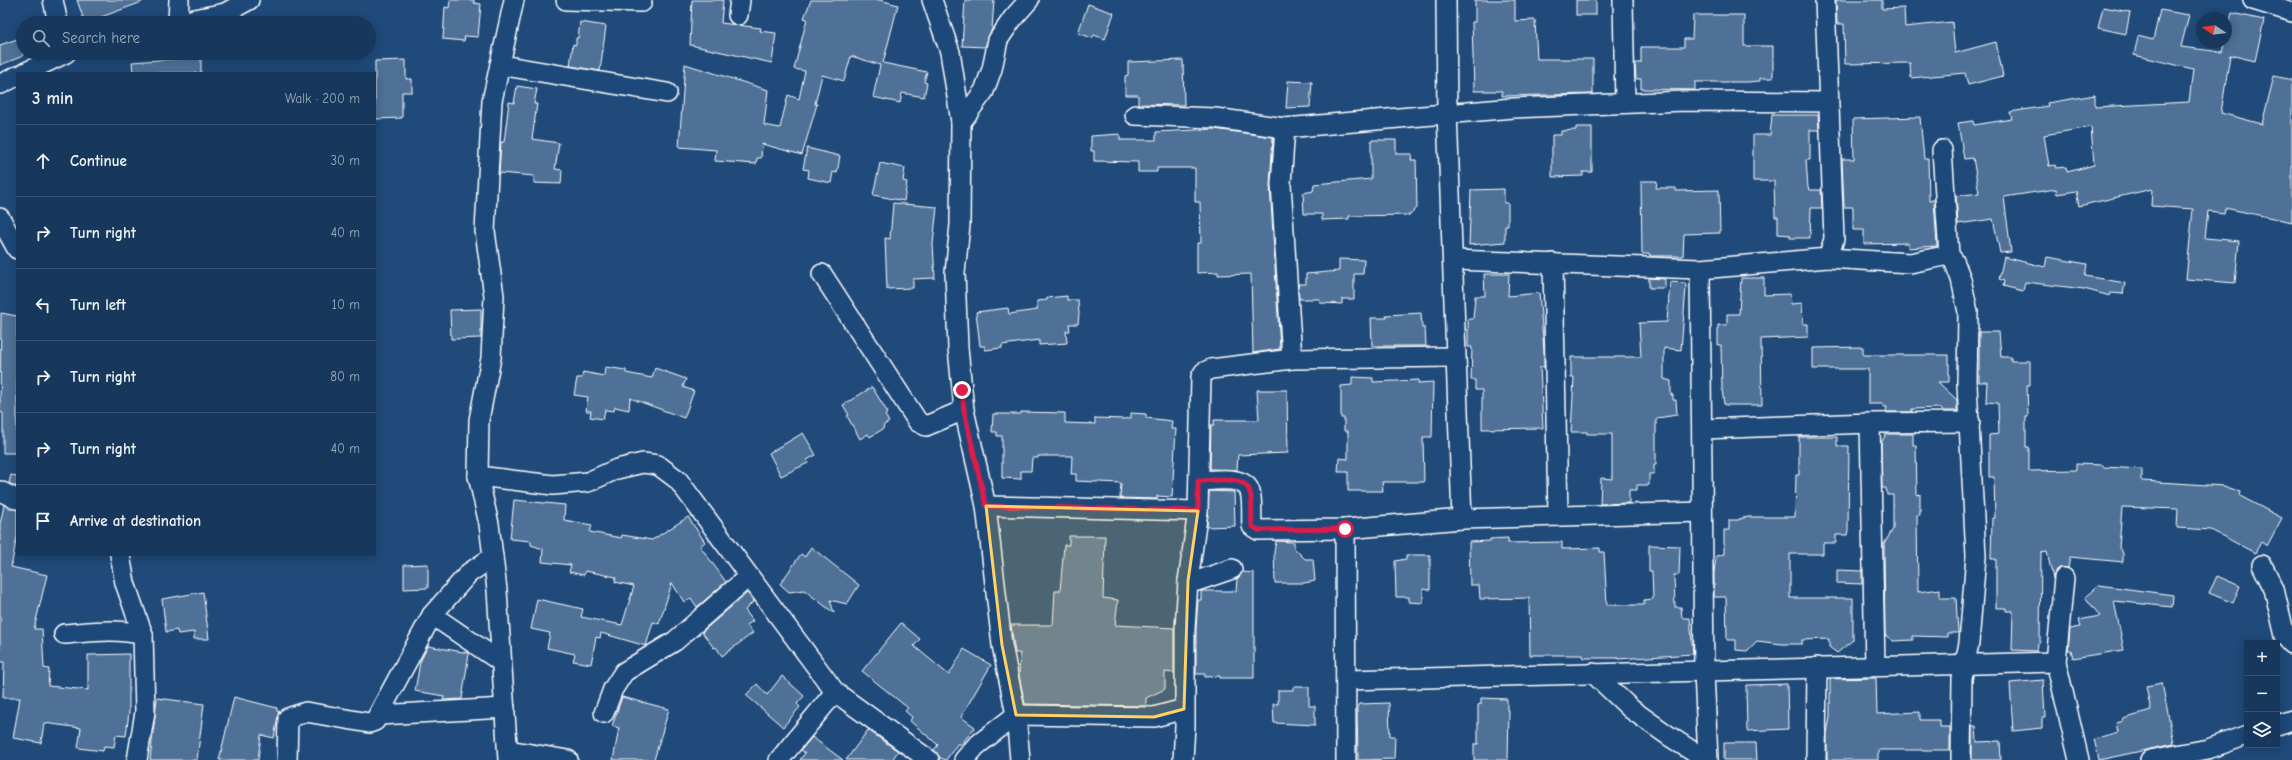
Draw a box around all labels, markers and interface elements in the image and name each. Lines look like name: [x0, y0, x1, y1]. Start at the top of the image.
north arrow: [2196, 12, 2232, 48]
search box: [16, 16, 376, 60]
icon: search: [30, 27, 52, 49]
text: Search here: [62, 29, 140, 47]
text: 3 min: [32, 89, 73, 108]
text: Walk · 200 m: [285, 91, 360, 106]
icon: ahead: [32, 150, 54, 172]
text: Continue: [70, 152, 127, 170]
text: 30 m: [330, 153, 360, 168]
icon: right: [32, 222, 54, 244]
text: Turn right: [70, 224, 136, 242]
text: 40 m: [331, 225, 360, 240]
icon: left: [32, 294, 54, 316]
text: Turn left: [70, 296, 126, 314]
text: 10 m: [332, 297, 360, 312]
icon: right: [32, 366, 54, 388]
text: Turn right: [70, 368, 136, 386]
text: 80 m: [330, 369, 360, 384]
route end: [953, 381, 971, 399]
icon: right: [32, 438, 54, 460]
text: Turn right: [70, 440, 136, 458]
text: 40 m: [331, 441, 360, 456]
icon: arrive: [32, 510, 54, 532]
text: Arrive at destination: [70, 512, 201, 530]
route start: [1336, 520, 1354, 538]
map controls: [2244, 640, 2280, 748]
button: +: [2244, 640, 2280, 676]
button: −: [2244, 676, 2280, 712]
button: layers: [2244, 712, 2280, 748]

